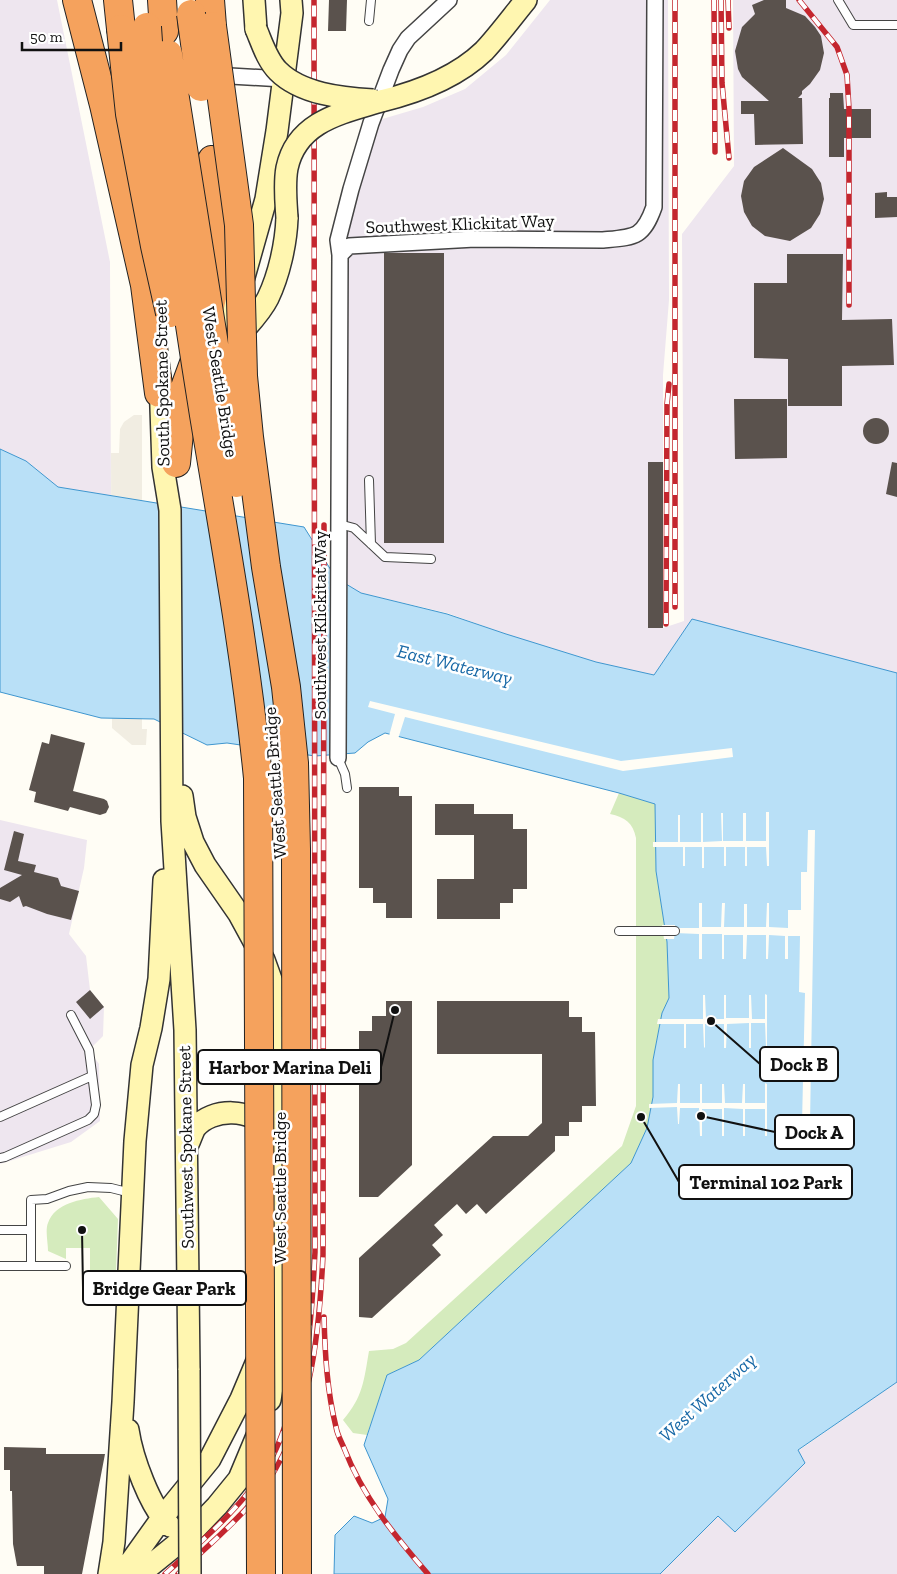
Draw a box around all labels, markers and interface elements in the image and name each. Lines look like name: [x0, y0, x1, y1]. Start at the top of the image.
scale bar: [22, 20, 121, 52]
text: 50 m: [30, 28, 63, 46]
street label: Southwest Klickitat Way: [365, 210, 556, 238]
street label: South Spokane Street: [150, 299, 174, 467]
street label: West Seattle Bridge: [197, 305, 243, 459]
street label: Southwest Klickitat Way: [309, 530, 331, 720]
water label: East Waterway: [395, 639, 515, 690]
street label: West Seattle Bridge: [259, 706, 291, 860]
street label: Southwest Spokane Street: [173, 1045, 199, 1249]
callout: Dock B: [760, 1047, 838, 1081]
callout: Harbor Marina Deli: [198, 1050, 381, 1084]
text: Dock B: [770, 1053, 828, 1076]
text: Harbor Marina Deli: [209, 1056, 372, 1079]
street label: West Seattle Bridge: [269, 1112, 291, 1264]
callout: Dock A: [775, 1115, 854, 1149]
text: Dock A: [785, 1121, 844, 1144]
callout: Terminal 102 Park: [679, 1165, 852, 1199]
text: Terminal 102 Park: [689, 1171, 843, 1194]
callout: Bridge Gear Park: [83, 1271, 246, 1305]
text: Bridge Gear Park: [92, 1277, 236, 1300]
water label: West Waterway: [654, 1348, 760, 1447]

